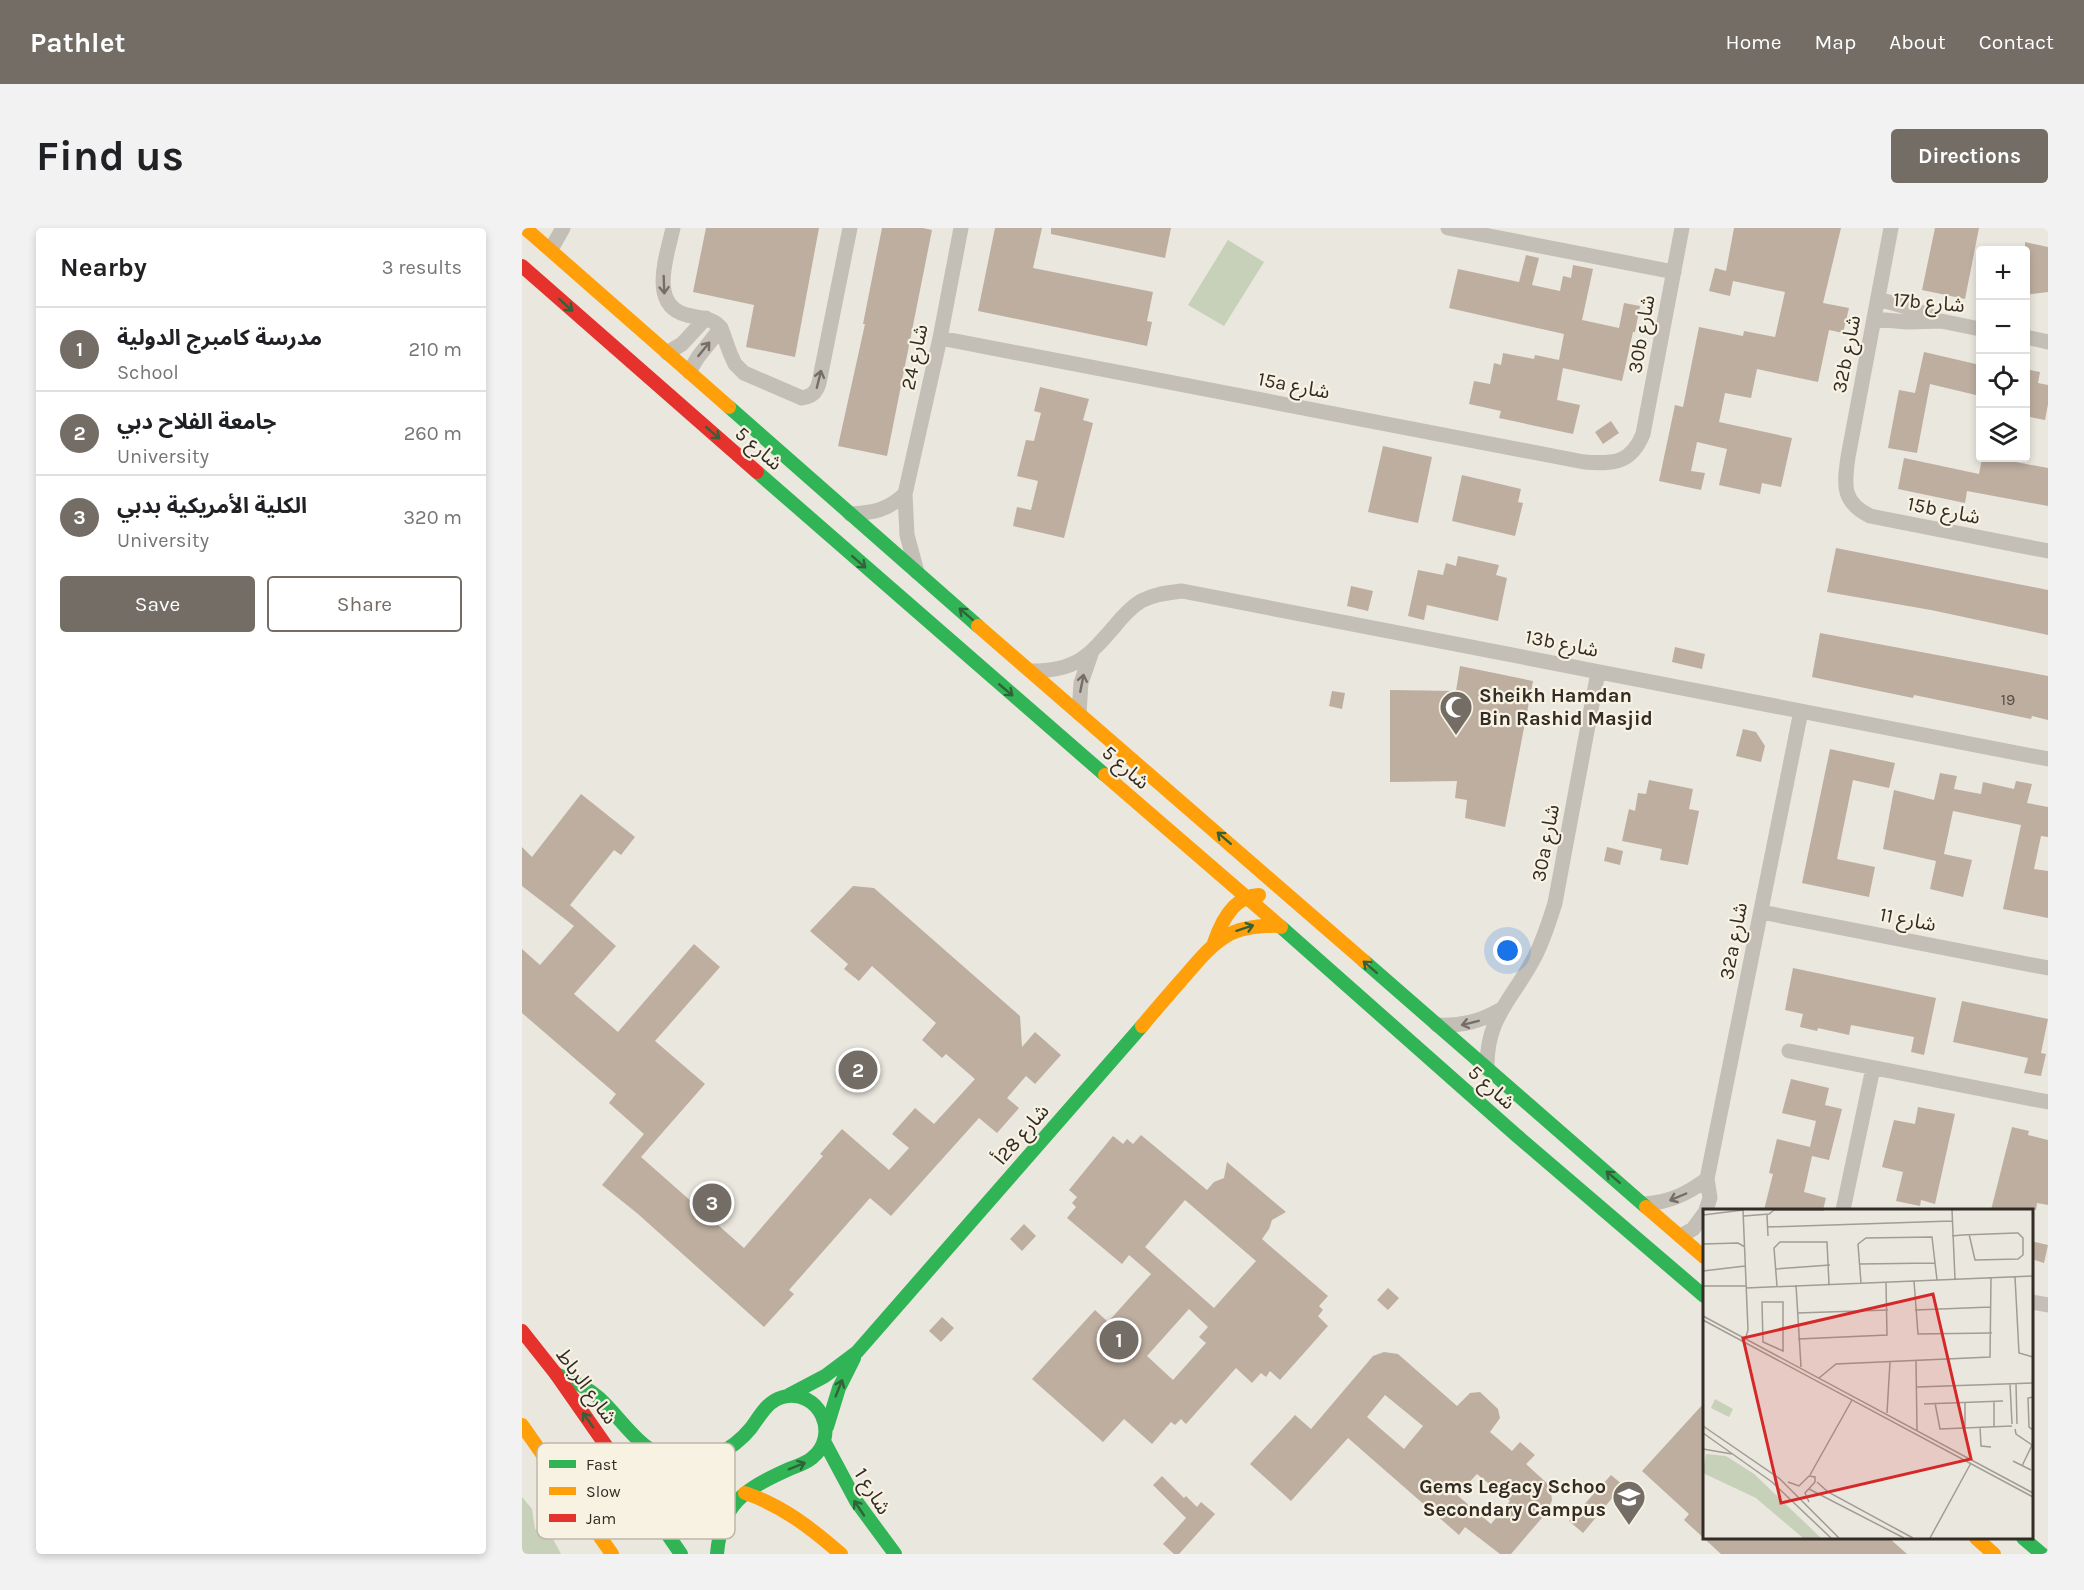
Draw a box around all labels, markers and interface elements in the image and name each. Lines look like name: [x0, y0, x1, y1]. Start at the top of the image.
text: Pathlet: [30, 26, 126, 59]
text: Home: [1726, 30, 1782, 54]
text: Map: [1815, 30, 1856, 54]
text: About: [1889, 30, 1946, 54]
text: Contact: [1979, 30, 2054, 54]
button: Directions: [1891, 129, 2048, 183]
text: Find us: [36, 131, 184, 181]
map controls: [1976, 246, 2030, 462]
button: +: [1976, 246, 2030, 300]
text: Nearby: [60, 252, 147, 283]
text: 3 results: [382, 256, 462, 279]
one-way arrow: [658, 275, 670, 295]
street label: 17b شارع: [1892, 288, 1966, 320]
street label: 30b شارع: [1623, 293, 1663, 376]
one-way arrow: [558, 298, 573, 312]
button: −: [1976, 300, 2030, 354]
street label: 32b شارع: [1828, 313, 1868, 396]
street label: شارع 24: [896, 322, 936, 393]
text: مدرسة كامبرج الدولية: [117, 325, 322, 351]
text: 1: [76, 338, 83, 361]
text: 210 m: [408, 338, 462, 361]
one-way arrow: [697, 342, 710, 358]
button: locate: [1976, 354, 2030, 408]
text: School: [117, 361, 179, 384]
street label: 15a شارع: [1255, 367, 1332, 407]
one-way arrow: [814, 370, 826, 389]
button: layers: [1976, 408, 2030, 462]
text: جامعة الفلاح دبي: [117, 409, 276, 435]
text: 2: [73, 422, 86, 445]
text: 260 m: [404, 422, 462, 445]
street label: شارع 5: [728, 422, 787, 477]
one-way arrow: [705, 426, 720, 440]
text: University: [117, 445, 209, 468]
street label: 15b شارع: [1905, 492, 1982, 532]
text: الكلية الأمريكية بدبي: [117, 493, 307, 519]
text: 3: [73, 506, 86, 529]
text: 320 m: [403, 506, 462, 529]
text: University: [117, 529, 209, 552]
one-way arrow: [851, 555, 867, 568]
button: Save: [60, 576, 255, 632]
button: Share: [267, 576, 462, 632]
one-way arrow: [959, 607, 974, 621]
street label: 13b شارع: [1523, 625, 1600, 665]
one-way arrow: [1077, 674, 1088, 693]
one-way arrow: [998, 683, 1013, 697]
place label: Sheikh Hamdan Bin Rashid Masjid: [1479, 684, 1653, 730]
mosque icon: Sheikh Hamdan Bin Rashid Masjid: [1438, 689, 1474, 736]
house number: 19: [2001, 690, 2015, 709]
street label: شارع 5: [1095, 741, 1154, 796]
street label: 30a شارع: [1527, 802, 1567, 884]
one-way arrow: [1216, 832, 1232, 846]
street label: 32a شارع: [1715, 901, 1755, 982]
street label: شارع 11: [1877, 903, 1938, 939]
one-way arrow: [1235, 922, 1254, 933]
your location: [1493, 936, 1522, 965]
one-way arrow: [1363, 960, 1378, 974]
one-way arrow: [1461, 1017, 1480, 1029]
pin: 2: [838, 1048, 878, 1092]
street label: شارع 5: [1462, 1060, 1520, 1117]
street label: شارع 28أ: [988, 1099, 1056, 1171]
one-way arrow: [1606, 1170, 1621, 1184]
pin: 3: [692, 1180, 732, 1226]
one-way arrow: [1669, 1192, 1687, 1203]
inset map: [1703, 1209, 2033, 1539]
pin: 1: [1100, 1318, 1138, 1362]
street label: شارع الرباط: [549, 1344, 622, 1430]
one-way arrow: [834, 1380, 845, 1398]
one-way arrow: [582, 1412, 594, 1428]
legend: [537, 1443, 735, 1539]
text: Fast: [586, 1455, 617, 1474]
one-way arrow: [787, 1460, 805, 1471]
street label: شارع 1: [847, 1464, 896, 1520]
place label: Gems Legacy Schoo Secondary Campus: [1419, 1475, 1606, 1521]
school or university icon: Gems Legacy Schoo Secondary Campus: [1611, 1479, 1647, 1526]
text: Slow: [586, 1482, 621, 1501]
one-way arrow: [853, 1501, 865, 1517]
text: Jam: [586, 1509, 616, 1528]

